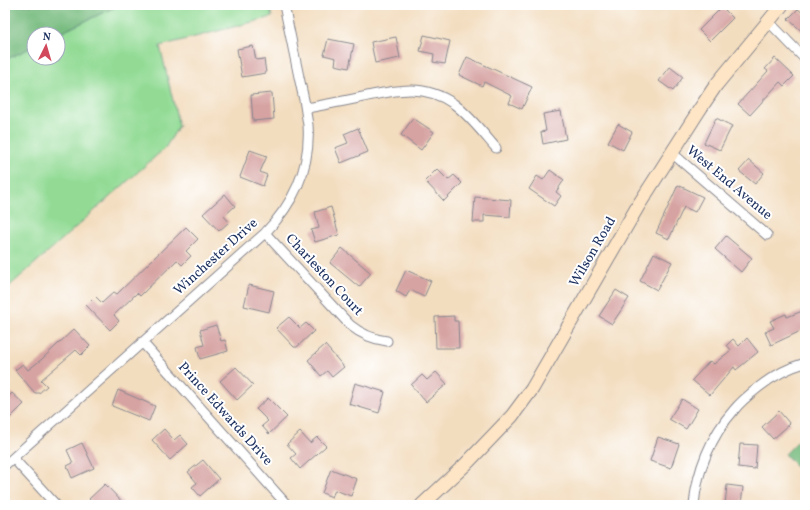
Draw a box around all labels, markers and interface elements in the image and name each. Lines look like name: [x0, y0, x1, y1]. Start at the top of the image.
north arrow: [26, 26, 66, 66]
text: N: [42, 30, 51, 45]
street label: West End Avenue: [682, 141, 776, 225]
street label: Wilson Road: [565, 213, 621, 291]
street label: Winchester Drive: [170, 214, 263, 300]
street label: Charleston Court: [281, 230, 367, 320]
street label: Prince Edwards Drive: [173, 358, 277, 470]

